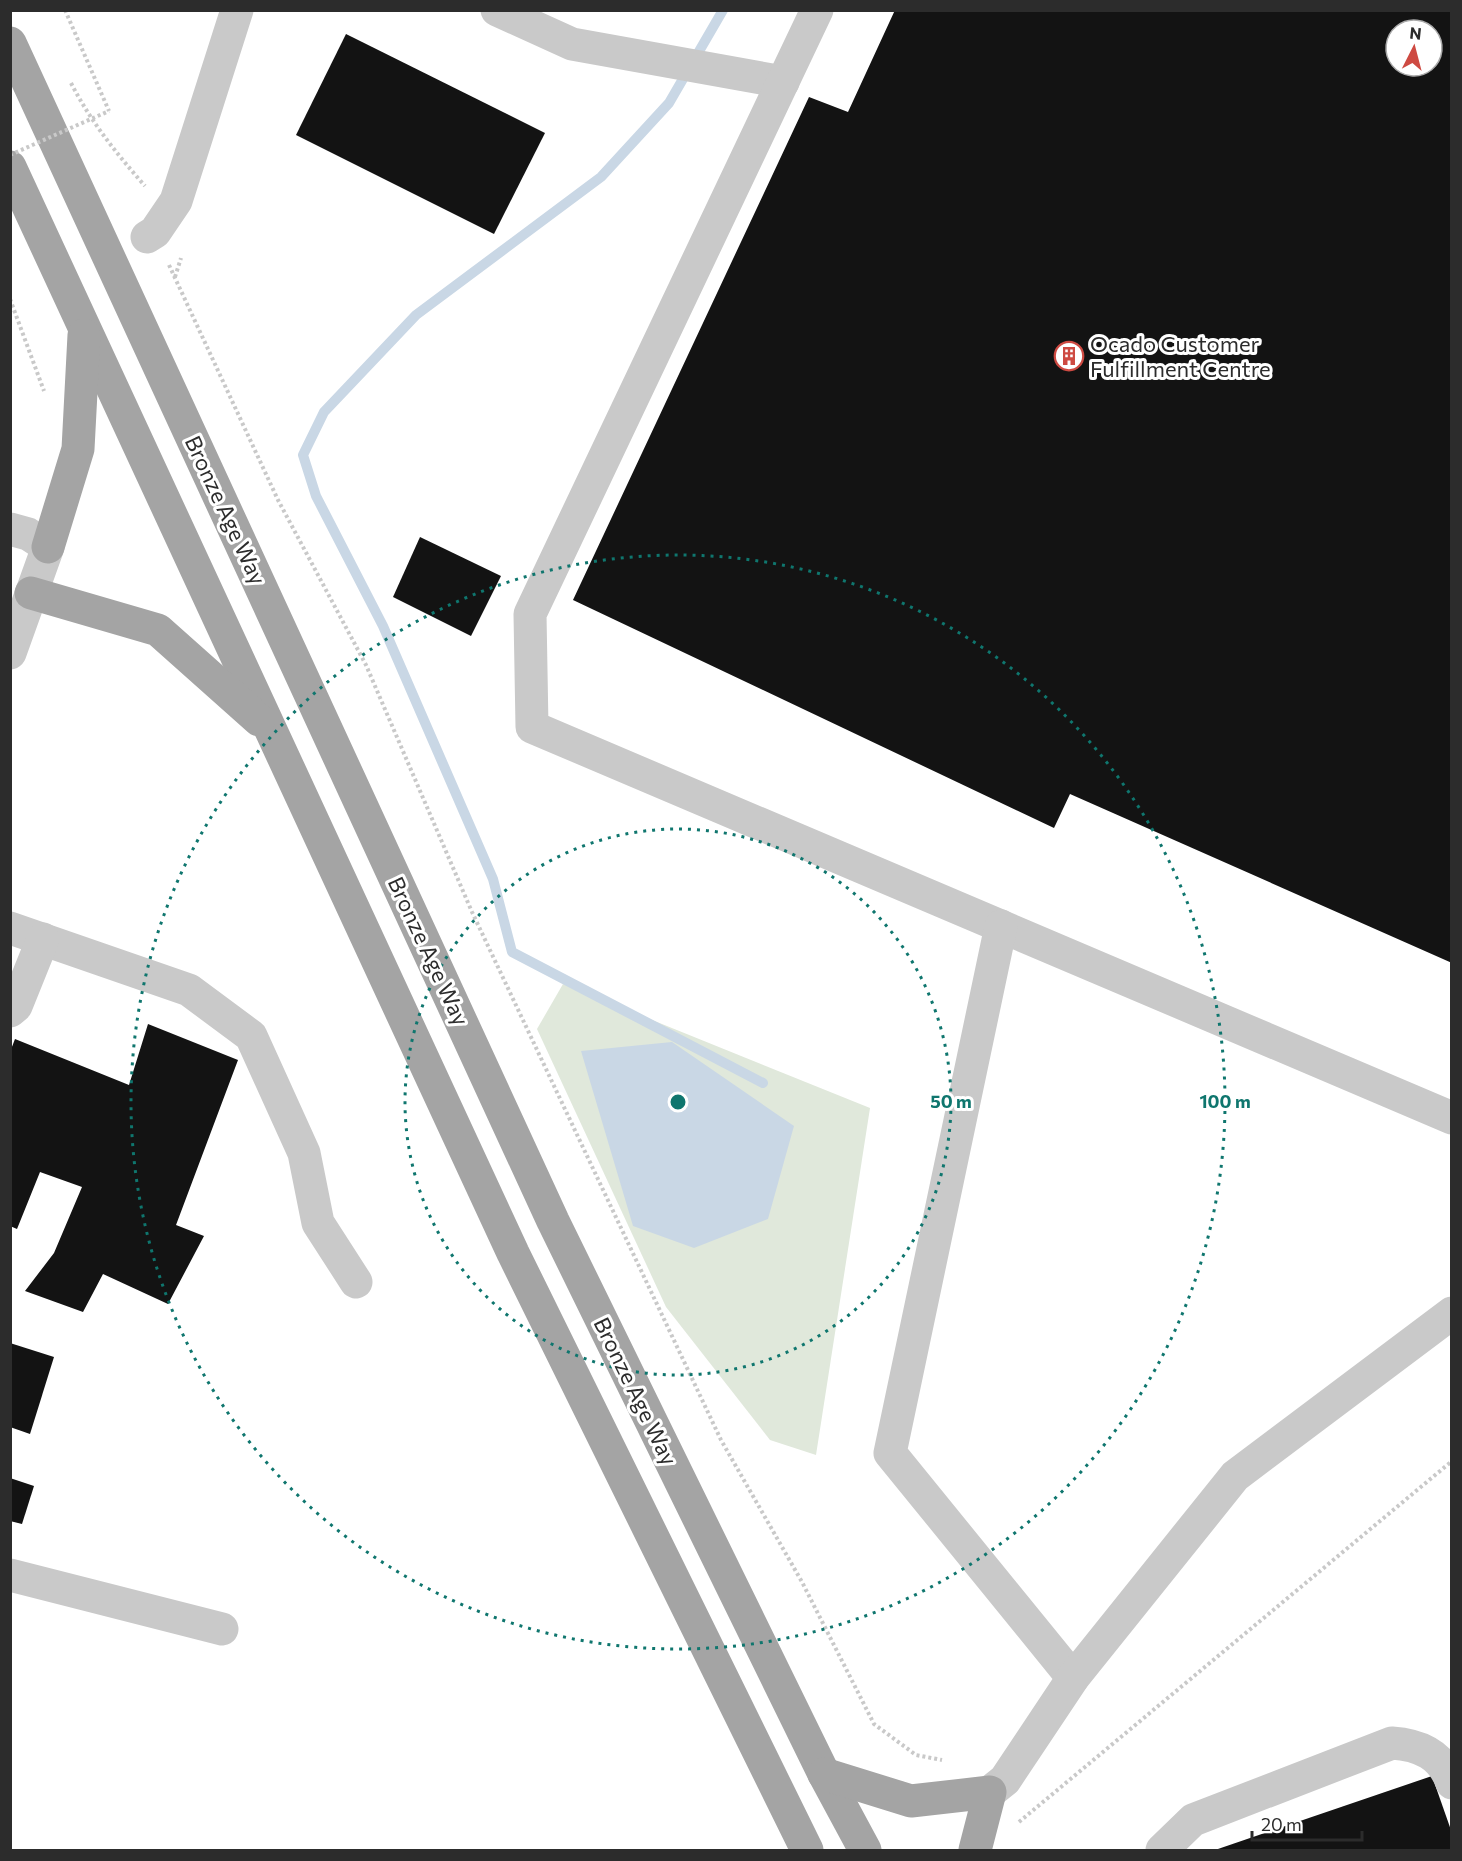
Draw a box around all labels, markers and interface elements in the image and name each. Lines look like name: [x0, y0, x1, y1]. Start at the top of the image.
north arrow: [1384, 18, 1444, 78]
text: N: [1409, 23, 1423, 43]
place label: Ocado Customer Fulfillment Centre: [1090, 330, 1271, 382]
building icon: Ocado Customer Fulfillment Centre: [1053, 340, 1085, 372]
street label: Bronze Age Way: [180, 431, 272, 589]
street label: Bronze Age Way: [383, 872, 475, 1030]
text: 50 m: [930, 1090, 972, 1112]
text: 100 m: [1199, 1090, 1251, 1112]
centre of rings: [668, 1092, 688, 1112]
street label: Bronze Age Way: [589, 1313, 683, 1469]
scale bar: [1252, 1804, 1362, 1842]
text: 20 m: [1261, 1813, 1302, 1835]

